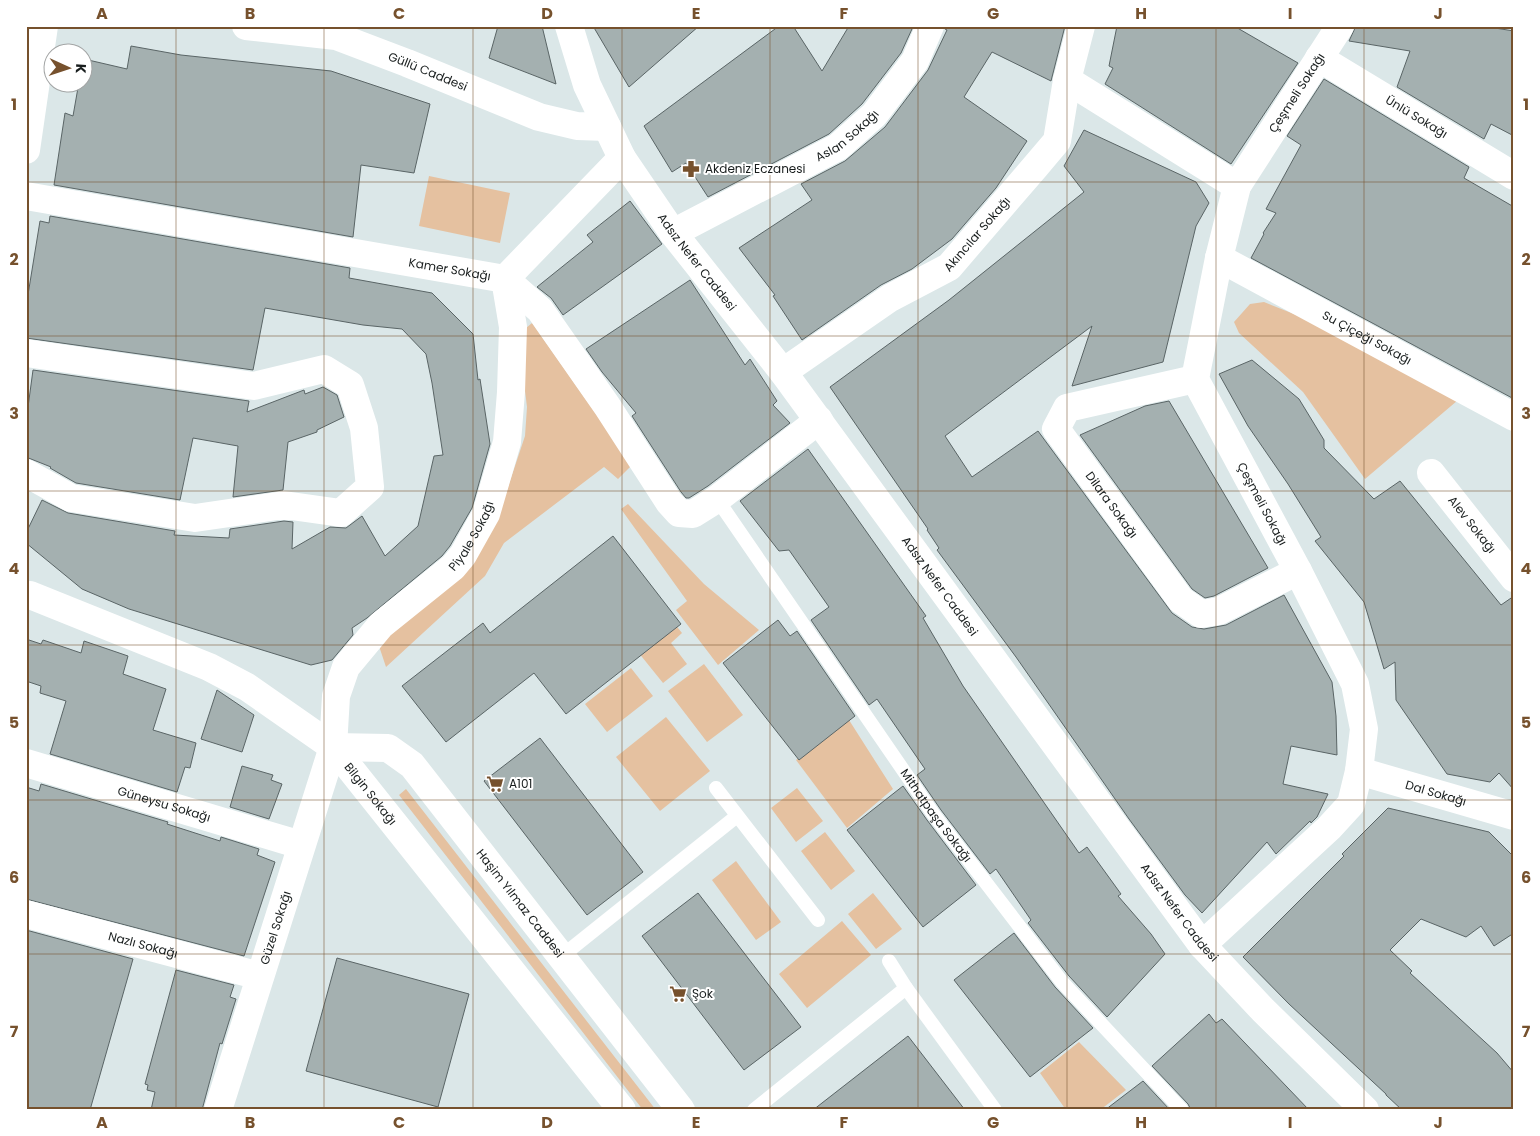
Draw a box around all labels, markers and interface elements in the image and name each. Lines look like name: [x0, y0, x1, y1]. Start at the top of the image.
text: A: [96, 2, 108, 25]
text: B: [245, 2, 255, 25]
text: C: [393, 2, 405, 25]
text: D: [541, 2, 553, 25]
text: E: [692, 2, 700, 25]
text: F: [840, 2, 849, 25]
text: G: [987, 2, 999, 25]
text: H: [1135, 2, 1147, 25]
text: I: [1288, 2, 1292, 25]
text: J: [1433, 2, 1443, 25]
north arrow: [42, 42, 92, 92]
street label: Güllü Caddesi: [386, 48, 470, 95]
street label: Çeşmeli Sokağı: [1264, 49, 1329, 136]
text: K: [71, 63, 91, 74]
street label: Ünlü Sokağı: [1383, 91, 1451, 142]
text: 1: [11, 93, 17, 116]
text: 1: [1523, 93, 1529, 116]
street label: Aslan Sokağı: [812, 106, 883, 165]
pharmacy icon: Akdeniz Eczanesi: [681, 159, 701, 179]
place label: Akdeniz Eczanesi: [705, 160, 806, 177]
street label: Akıncılar Sokağı: [940, 193, 1014, 275]
street label: Adsız Nefer Caddesi: [654, 210, 741, 314]
text: 2: [9, 248, 19, 271]
text: 2: [1521, 248, 1531, 271]
street label: Kamer Sokağı: [407, 253, 492, 284]
street label: Su Çiçeği Sokağı: [1319, 306, 1415, 368]
text: 3: [9, 402, 19, 425]
text: 3: [1521, 402, 1531, 425]
street label: Çeşmeli Sokağı: [1233, 459, 1292, 548]
street label: Dilara Sokağı: [1082, 468, 1142, 541]
street label: Alev Sokağı: [1444, 492, 1500, 557]
street label: Piyale Sokağı: [444, 499, 497, 574]
street label: Adsız Nefer Caddesi: [898, 533, 982, 639]
text: 4: [9, 557, 20, 580]
text: 4: [1521, 557, 1532, 580]
text: 5: [9, 711, 19, 734]
text: 5: [1521, 711, 1531, 734]
street label: Bilgin Sokağı: [341, 759, 401, 829]
street label: Mithatpaşa Sokağı: [897, 765, 976, 866]
supermarket icon: A101: [485, 774, 505, 794]
place label: A101: [509, 775, 532, 792]
street label: Dal Sokağı: [1403, 776, 1469, 810]
street label: Güneysu Sokağı: [116, 782, 213, 826]
street label: Haşim Yılmaz Caddesi: [473, 845, 568, 961]
street label: Adsız Nefer Caddesi: [1137, 860, 1222, 965]
text: 6: [9, 866, 19, 889]
text: 6: [1521, 866, 1531, 889]
street label: Güzel Sokağı: [256, 889, 295, 967]
street label: Nazlı Sokağı: [106, 927, 180, 962]
supermarket icon: Şok: [668, 984, 688, 1004]
place label: Şok: [692, 985, 714, 1002]
text: 7: [10, 1020, 19, 1043]
text: 7: [1522, 1020, 1531, 1043]
text: A: [96, 1111, 108, 1134]
text: B: [245, 1111, 255, 1134]
text: C: [393, 1111, 405, 1134]
text: D: [541, 1111, 553, 1134]
text: E: [692, 1111, 700, 1134]
text: F: [840, 1111, 849, 1134]
text: G: [987, 1111, 999, 1134]
text: H: [1135, 1111, 1147, 1134]
text: I: [1288, 1111, 1292, 1134]
text: J: [1433, 1111, 1443, 1134]

